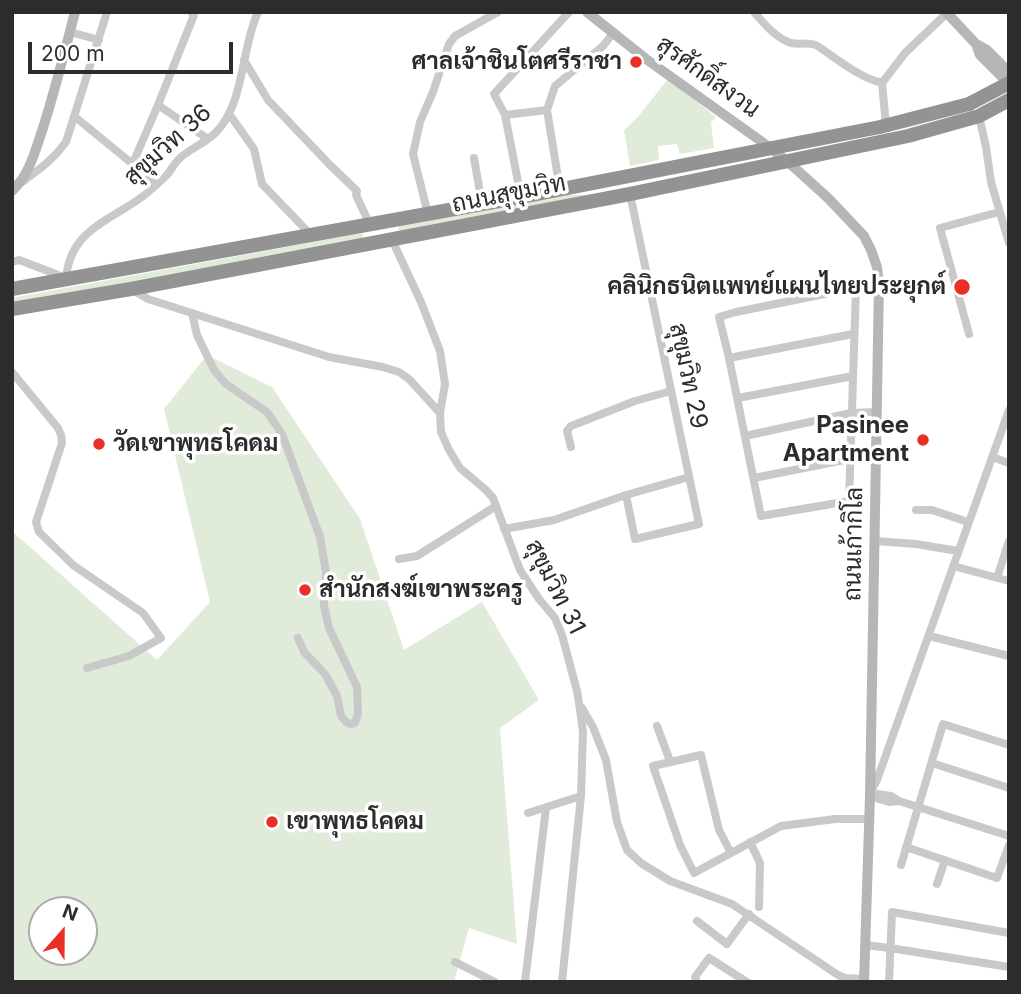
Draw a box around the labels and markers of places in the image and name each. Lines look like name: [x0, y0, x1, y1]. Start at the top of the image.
place label: ศาลเจ้าชินโตศรีราชา: [412, 48, 622, 76]
marker: ศาลเจ้าชินโตศรีราชา: [628, 54, 644, 70]
place label: คลินิกธนิตแพทย์แผนไทยประยุกต์: [607, 273, 946, 301]
marker: คลินิกธนิตแพทย์แผนไทยประยุกต์: [952, 277, 972, 297]
place label: Pasinee Apartment: [783, 412, 909, 468]
place label: วัดเขาพุทธโคดม: [113, 430, 278, 458]
marker: Pasinee Apartment: [915, 432, 931, 448]
marker: วัดเขาพุทธโคดม: [91, 436, 107, 452]
place label: สำนักสงฆ์เขาพระครู: [319, 576, 523, 604]
marker: สำนักสงฆ์เขาพระครู: [297, 582, 313, 598]
place label: เขาพุทธโคดม: [286, 808, 424, 836]
marker: เขาพุทธโคดม: [264, 814, 280, 830]

